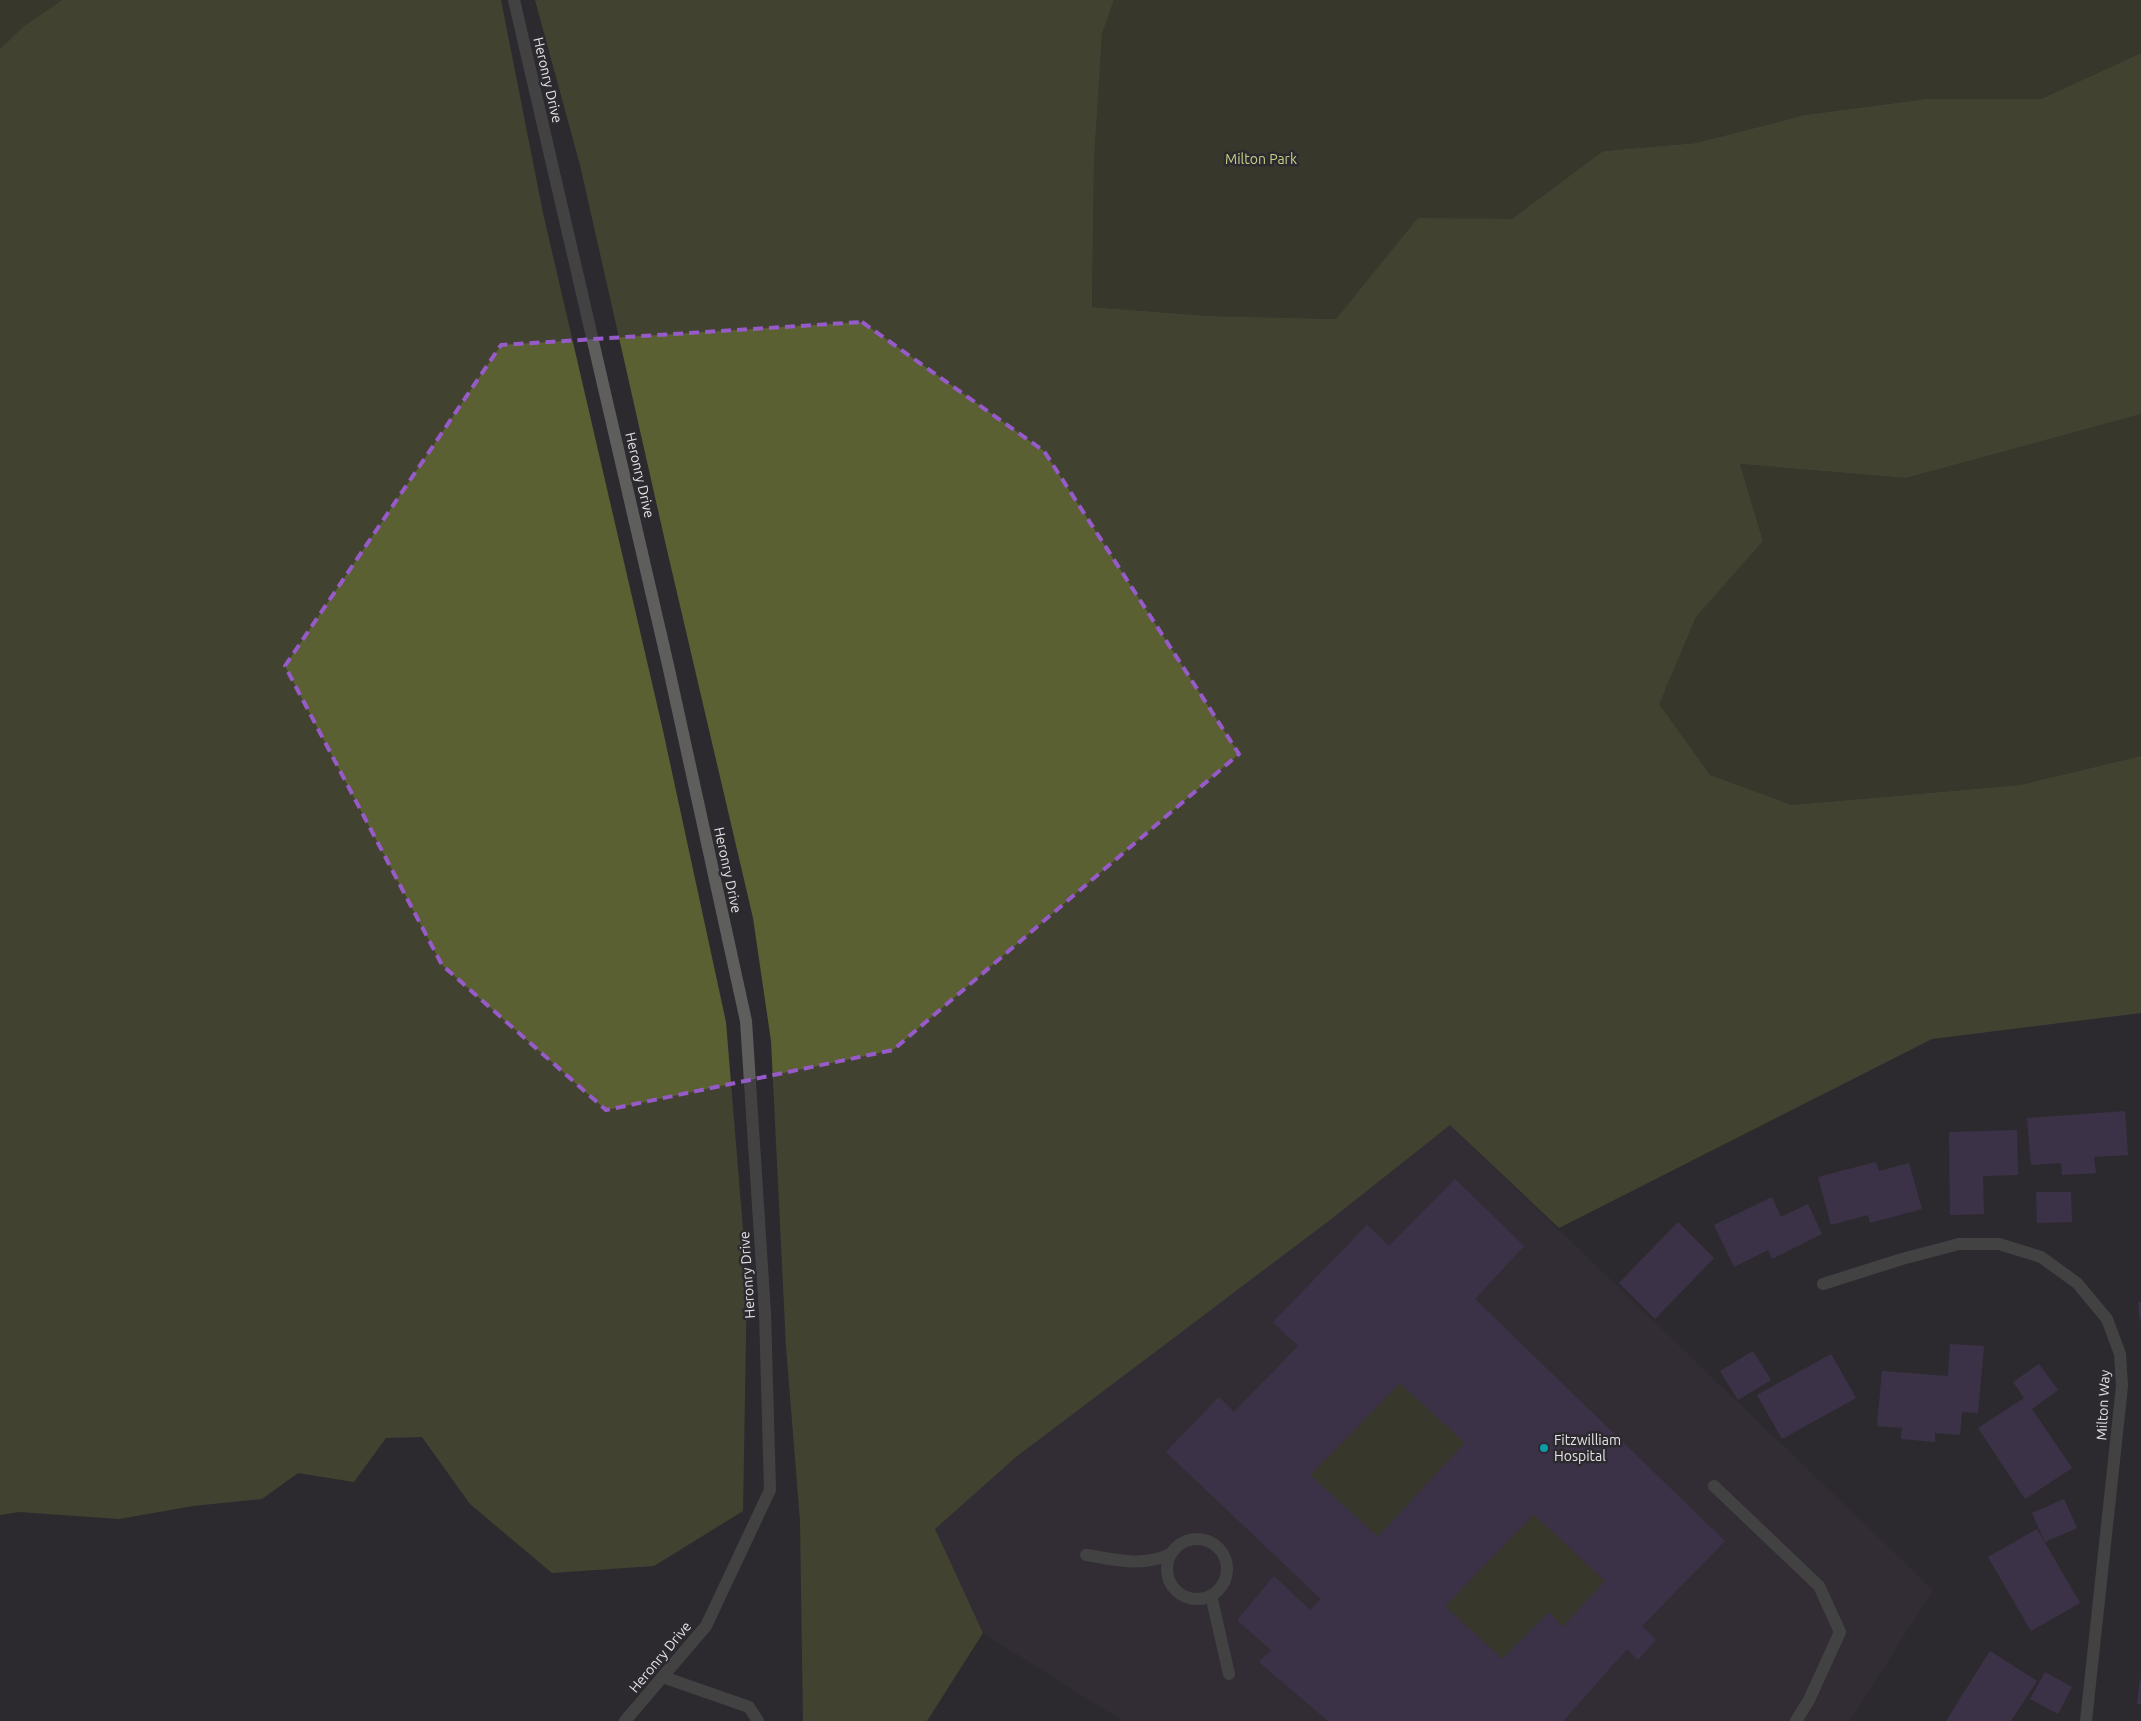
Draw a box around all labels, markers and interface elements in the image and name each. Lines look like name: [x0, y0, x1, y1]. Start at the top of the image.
street label: Heronry Drive: [530, 36, 566, 124]
park label: Milton Park: [1225, 151, 1297, 167]
street label: Heronry Drive: [622, 431, 658, 519]
street label: Heronry Drive: [711, 825, 745, 915]
street label: Heronry Drive: [736, 1231, 758, 1319]
street label: Milton Way: [2093, 1369, 2113, 1441]
place label: Fitzwilliam Hospital: [1554, 1432, 1621, 1464]
marker: Fitzwilliam Hospital: [1538, 1442, 1550, 1454]
street label: Heronry Drive: [626, 1618, 694, 1696]

